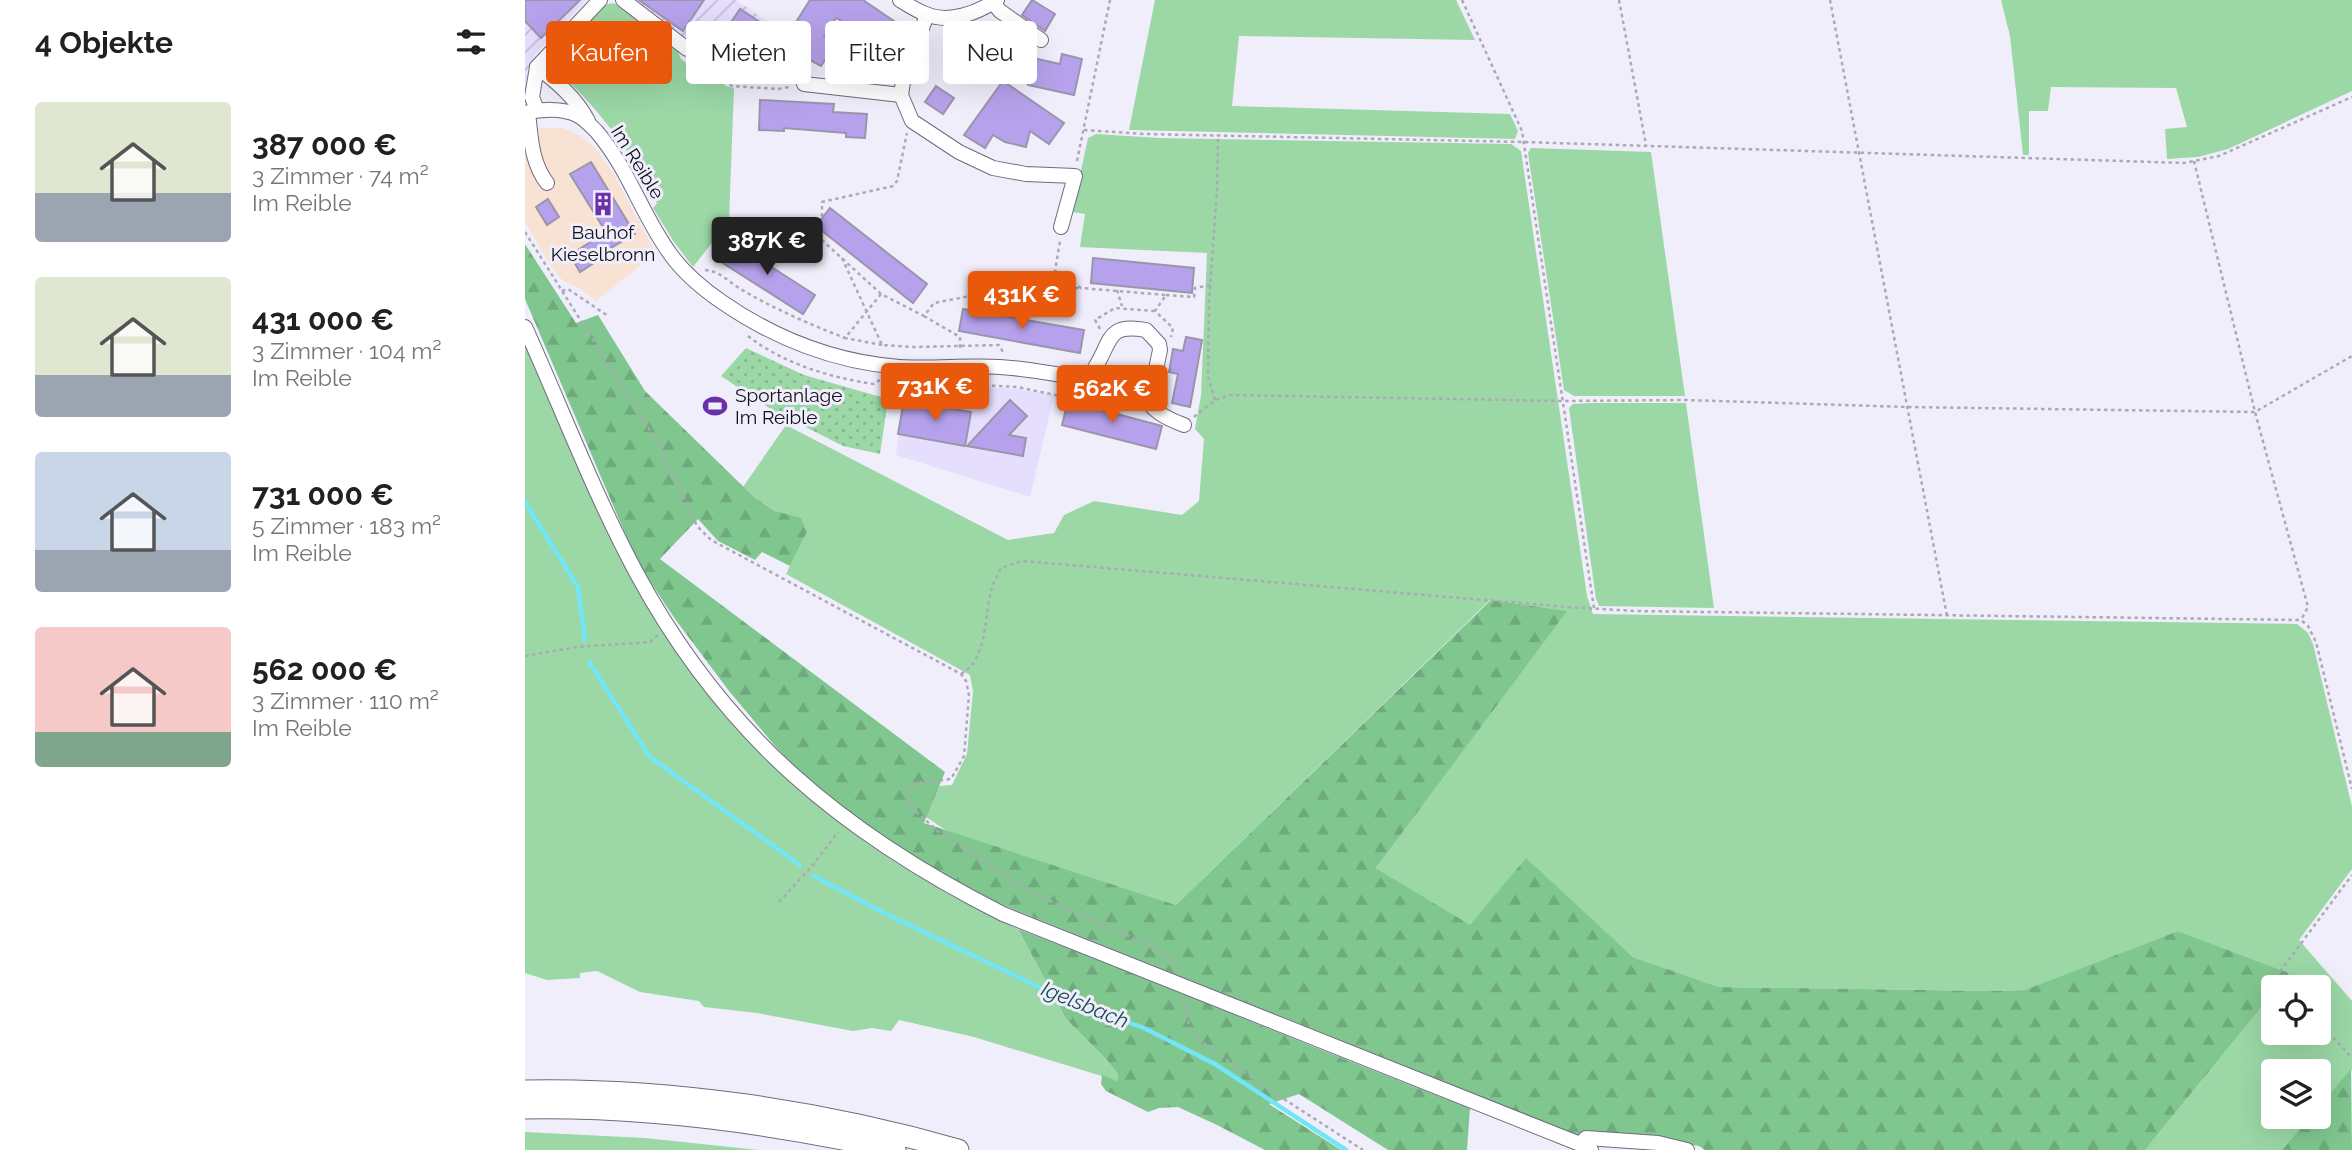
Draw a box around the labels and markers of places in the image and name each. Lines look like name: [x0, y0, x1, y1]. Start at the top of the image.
building icon: Bauhof Kieselbronn: [589, 190, 617, 218]
pin: 387K €: [710, 218, 824, 277]
place label: Bauhof Kieselbronn: [551, 221, 655, 265]
pin: 431K €: [965, 272, 1079, 331]
pin: 731K €: [878, 364, 992, 423]
pin: 562K €: [1055, 366, 1169, 425]
place label: Sportanlage Im Reible: [735, 384, 842, 428]
sports icon: Sportanlage Im Reible: [701, 392, 729, 420]

